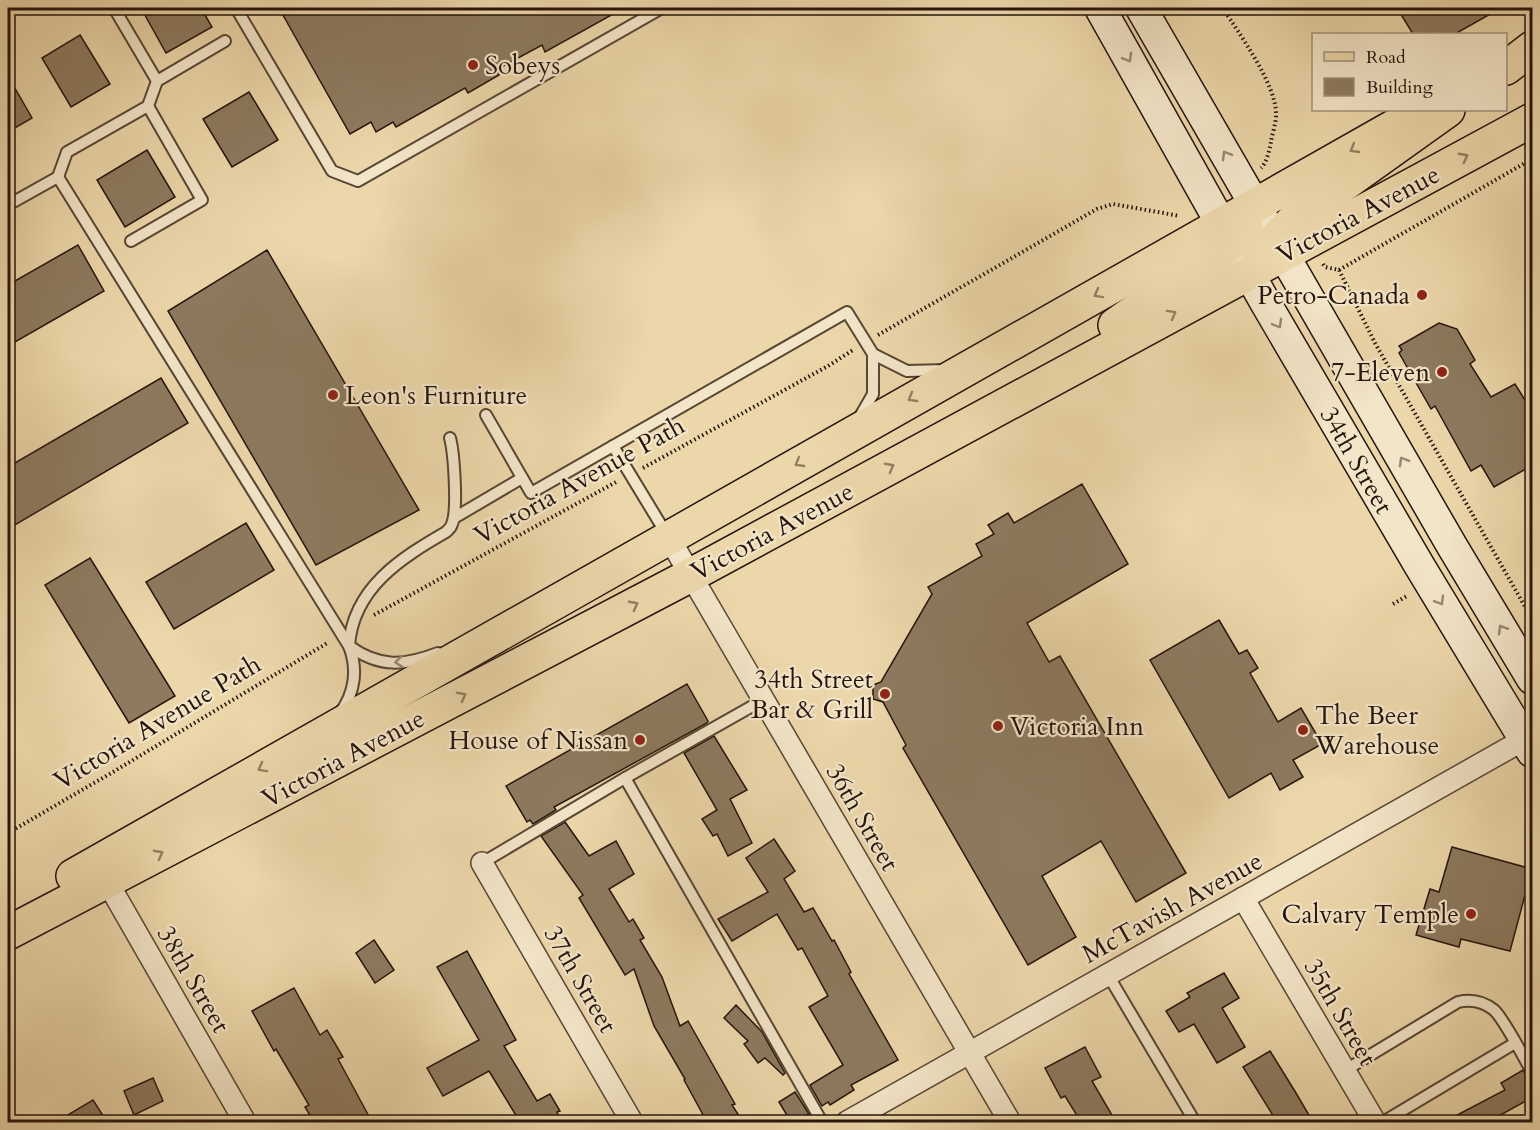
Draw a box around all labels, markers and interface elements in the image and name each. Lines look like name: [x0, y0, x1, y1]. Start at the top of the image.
legend: [1312, 33, 1507, 111]
text: Road: [1366, 45, 1406, 70]
place label: Sobeys: [485, 48, 560, 83]
one-way arrow: [1121, 52, 1133, 63]
marker: Sobeys: [466, 58, 480, 72]
text: Building: [1366, 75, 1434, 100]
one-way arrow: [1350, 142, 1360, 153]
one-way arrow: [1222, 151, 1233, 161]
one-way arrow: [1457, 153, 1468, 164]
street label: Victoria Avenue: [1271, 157, 1446, 272]
place label: Petro-Canada: [1257, 278, 1410, 313]
one-way arrow: [1094, 287, 1104, 298]
marker: Petro-Canada: [1415, 288, 1429, 302]
one-way arrow: [1166, 310, 1177, 321]
one-way arrow: [1270, 318, 1282, 328]
place label: 7-Eleven: [1331, 355, 1430, 390]
marker: 7-Eleven: [1435, 365, 1449, 379]
place label: Leon's Furniture: [345, 378, 527, 413]
marker: Leon's Furniture: [326, 388, 340, 402]
one-way arrow: [908, 391, 918, 402]
street label: 34th Street: [1312, 400, 1401, 520]
street label: Victoria Avenue Path: [468, 408, 691, 553]
one-way arrow: [795, 456, 805, 467]
one-way arrow: [1399, 457, 1411, 467]
one-way arrow: [884, 463, 895, 474]
street label: Victoria Avenue: [685, 474, 860, 589]
one-way arrow: [1433, 595, 1445, 605]
one-way arrow: [628, 601, 639, 612]
one-way arrow: [1498, 625, 1510, 635]
street label: Victoria Avenue Path: [47, 647, 267, 798]
one-way arrow: [394, 655, 403, 668]
place label: 34th Street Bar & Grill: [751, 662, 873, 727]
marker: 34th Street Bar & Grill: [878, 687, 892, 701]
one-way arrow: [456, 692, 466, 703]
place label: The Beer Warehouse: [1314, 698, 1439, 763]
street label: Victoria Avenue: [256, 701, 431, 816]
place label: Victoria Inn: [1010, 709, 1144, 744]
marker: Victoria Inn: [991, 719, 1005, 733]
place label: House of Nissan: [449, 723, 628, 758]
marker: The Beer Warehouse: [1296, 723, 1310, 737]
marker: House of Nissan: [633, 733, 647, 747]
street label: 36th Street: [818, 757, 907, 877]
one-way arrow: [258, 761, 269, 772]
street label: McTavish Avenue: [1076, 843, 1269, 972]
one-way arrow: [153, 850, 164, 862]
place label: Calvary Temple: [1282, 897, 1459, 932]
marker: Calvary Temple: [1464, 907, 1478, 921]
street label: 38th Street: [149, 919, 238, 1039]
street label: 37th Street: [536, 919, 625, 1039]
street label: 35th Street: [1296, 952, 1385, 1072]

